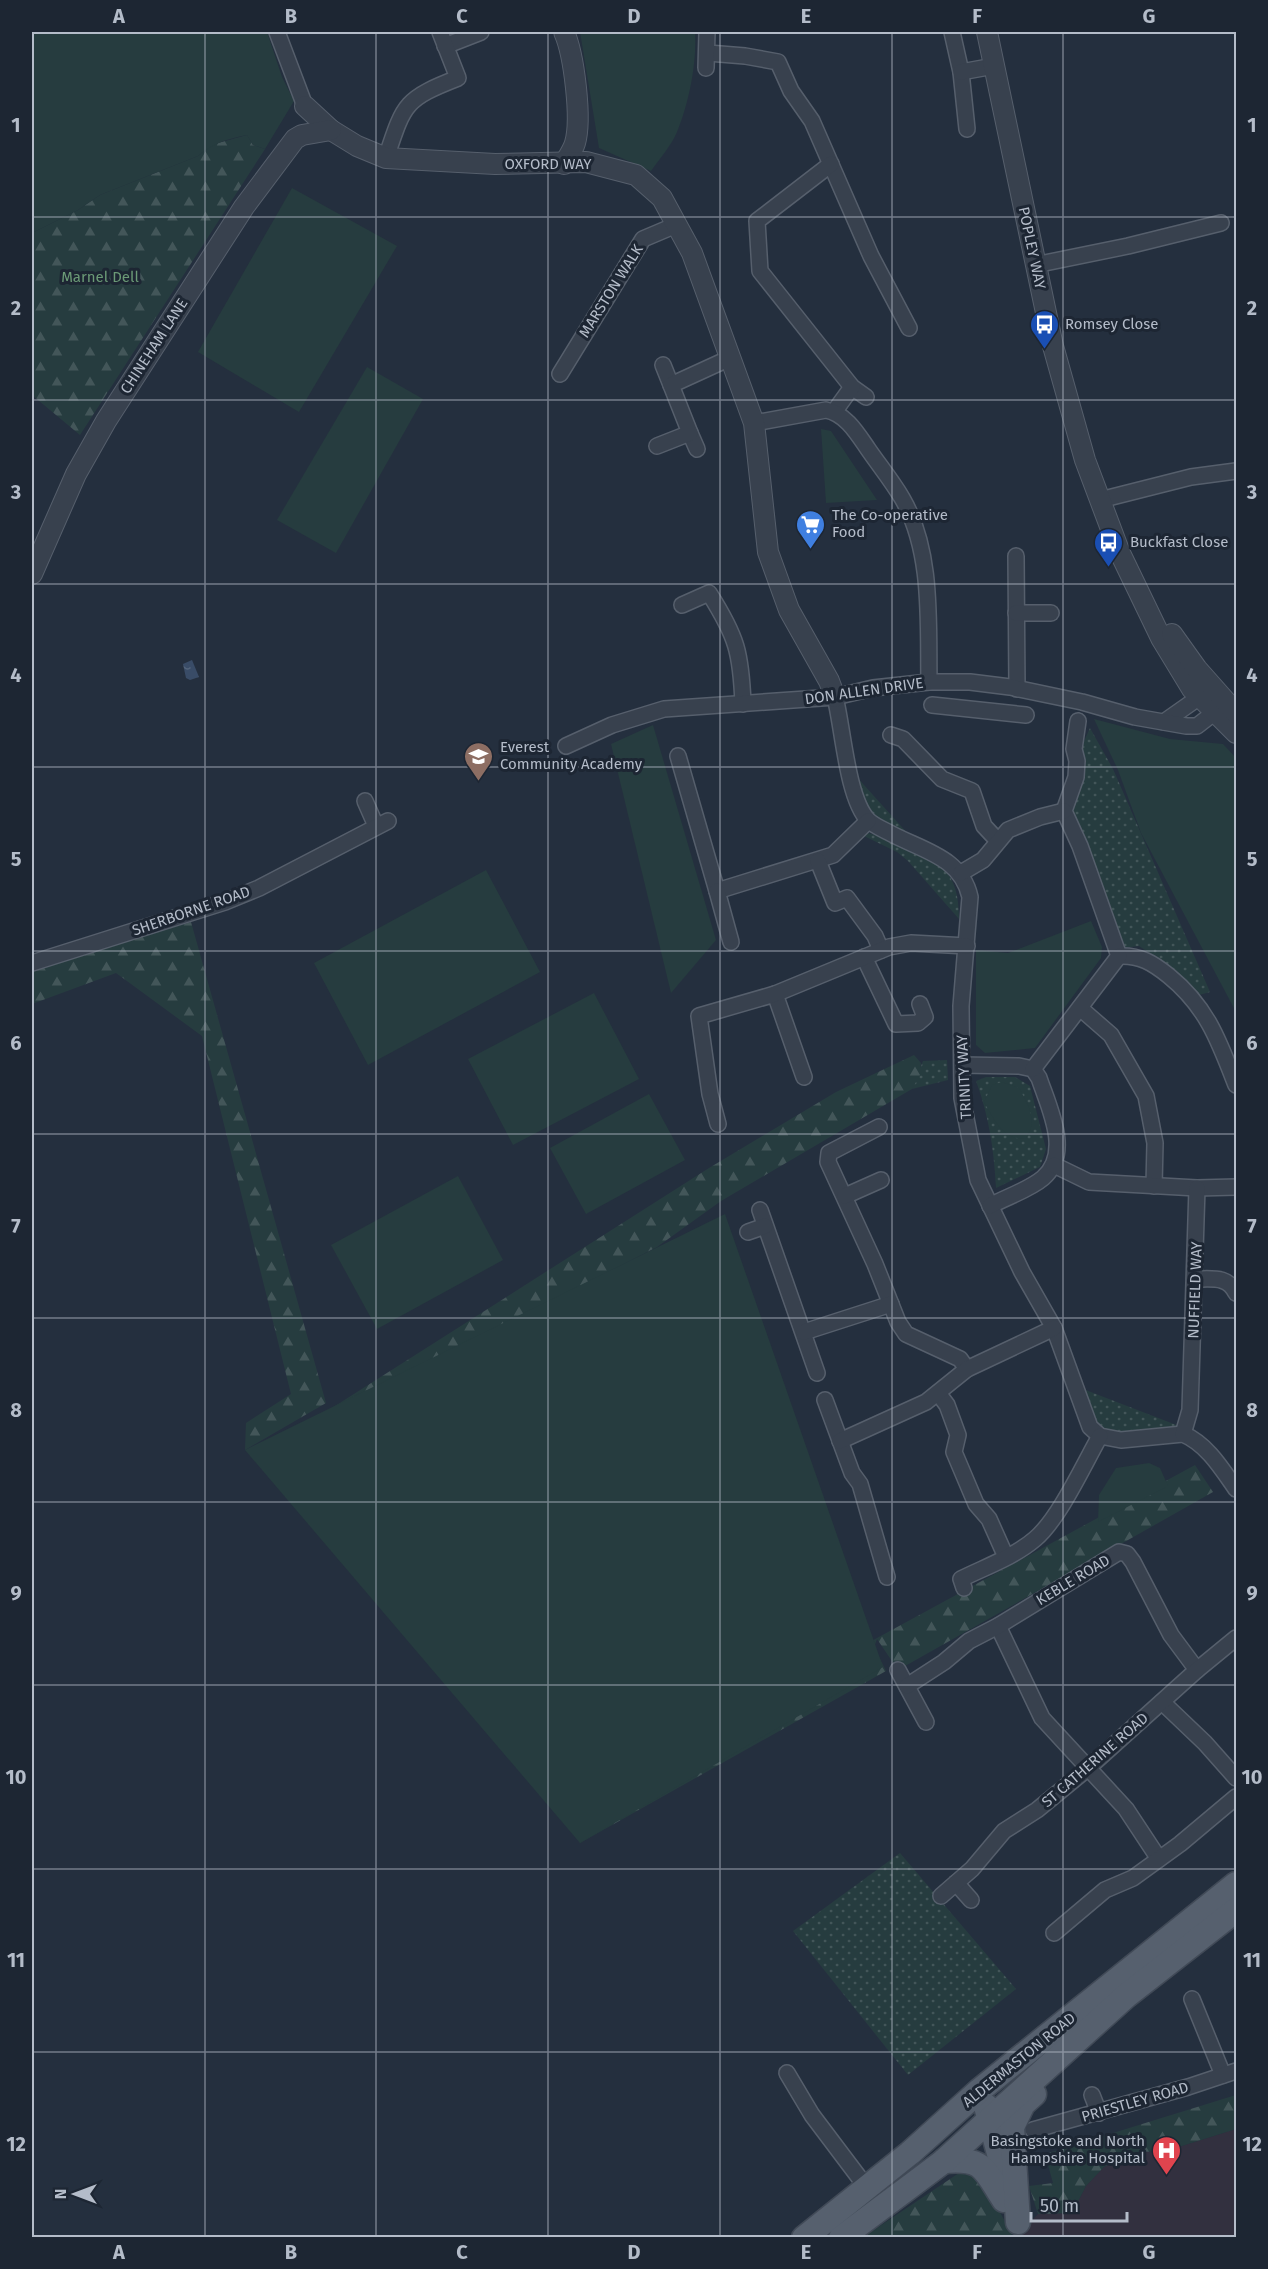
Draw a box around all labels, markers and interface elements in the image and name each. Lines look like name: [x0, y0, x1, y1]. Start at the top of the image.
text: A: [112, 4, 126, 28]
text: B: [285, 4, 297, 28]
text: C: [456, 4, 468, 28]
text: D: [627, 4, 641, 28]
text: E: [801, 4, 811, 28]
text: F: [972, 4, 982, 28]
text: G: [1143, 4, 1155, 28]
text: 1: [11, 113, 21, 137]
text: 1: [1247, 113, 1257, 137]
street label: OXFORD WAY: [505, 155, 592, 173]
street label: POPLEY WAY: [1014, 205, 1050, 292]
street label: MARSTON WALK: [575, 241, 647, 341]
park label: Marnel Dell: [61, 268, 139, 286]
street label: CHINEHAM LANE: [116, 295, 192, 397]
text: 2: [11, 296, 21, 320]
text: 2: [1247, 296, 1257, 320]
bus stop icon: Romsey Close: [1028, 308, 1060, 350]
place label: Romsey Close: [1065, 315, 1158, 333]
text: 3: [10, 480, 21, 504]
text: 3: [1246, 480, 1257, 504]
place label: The Co-operative Food: [832, 506, 948, 541]
supermarket icon: The Co-operative Food: [795, 508, 827, 550]
bus stop icon: Buckfast Close: [1093, 526, 1125, 568]
place label: Buckfast Close: [1130, 533, 1228, 551]
text: 4: [10, 663, 22, 687]
text: 4: [1246, 663, 1258, 687]
street label: DON ALLEN DRIVE: [804, 674, 924, 708]
place label: Everest Community Academy: [500, 738, 643, 773]
school or university icon: Everest Community Academy: [463, 740, 495, 782]
text: 5: [11, 847, 22, 871]
text: 5: [1247, 847, 1258, 871]
street label: SHERBORNE ROAD: [130, 882, 252, 940]
text: 6: [10, 1031, 22, 1055]
text: 6: [1246, 1031, 1258, 1055]
street label: TRINITY WAY: [953, 1034, 975, 1120]
text: 7: [11, 1214, 21, 1238]
text: 7: [1247, 1214, 1257, 1238]
street label: NUFFIELD WAY: [1184, 1240, 1206, 1339]
text: 8: [10, 1398, 22, 1422]
text: 8: [1246, 1398, 1258, 1422]
street label: KEBLE ROAD: [1033, 1551, 1113, 1609]
text: 9: [10, 1581, 22, 1605]
text: 9: [1246, 1581, 1258, 1605]
street label: ST CATHERINE ROAD: [1038, 1709, 1152, 1811]
text: 10: [6, 1765, 26, 1789]
text: 10: [1242, 1765, 1262, 1789]
text: 11: [7, 1948, 25, 1972]
text: 11: [1243, 1948, 1261, 1972]
street label: ALDERMASTON ROAD: [959, 2009, 1079, 2111]
street label: PRIESTLEY ROAD: [1079, 2078, 1191, 2126]
text: 12: [6, 2132, 26, 2156]
place label: Basingstoke and North Hampshire Hospital: [991, 2132, 1146, 2167]
text: 12: [1242, 2132, 1262, 2156]
hospital icon: Basingstoke and North Hampshire Hospital: [1150, 2134, 1182, 2176]
north arrow: [45, 2164, 105, 2224]
scale bar: [1031, 2185, 1127, 2223]
text: N: [51, 2189, 70, 2199]
text: 50 m: [1040, 2195, 1079, 2217]
text: A: [112, 2240, 126, 2264]
text: B: [285, 2240, 297, 2264]
text: C: [456, 2240, 468, 2264]
text: D: [627, 2240, 641, 2264]
text: E: [801, 2240, 811, 2264]
text: F: [972, 2240, 982, 2264]
text: G: [1143, 2240, 1155, 2264]

